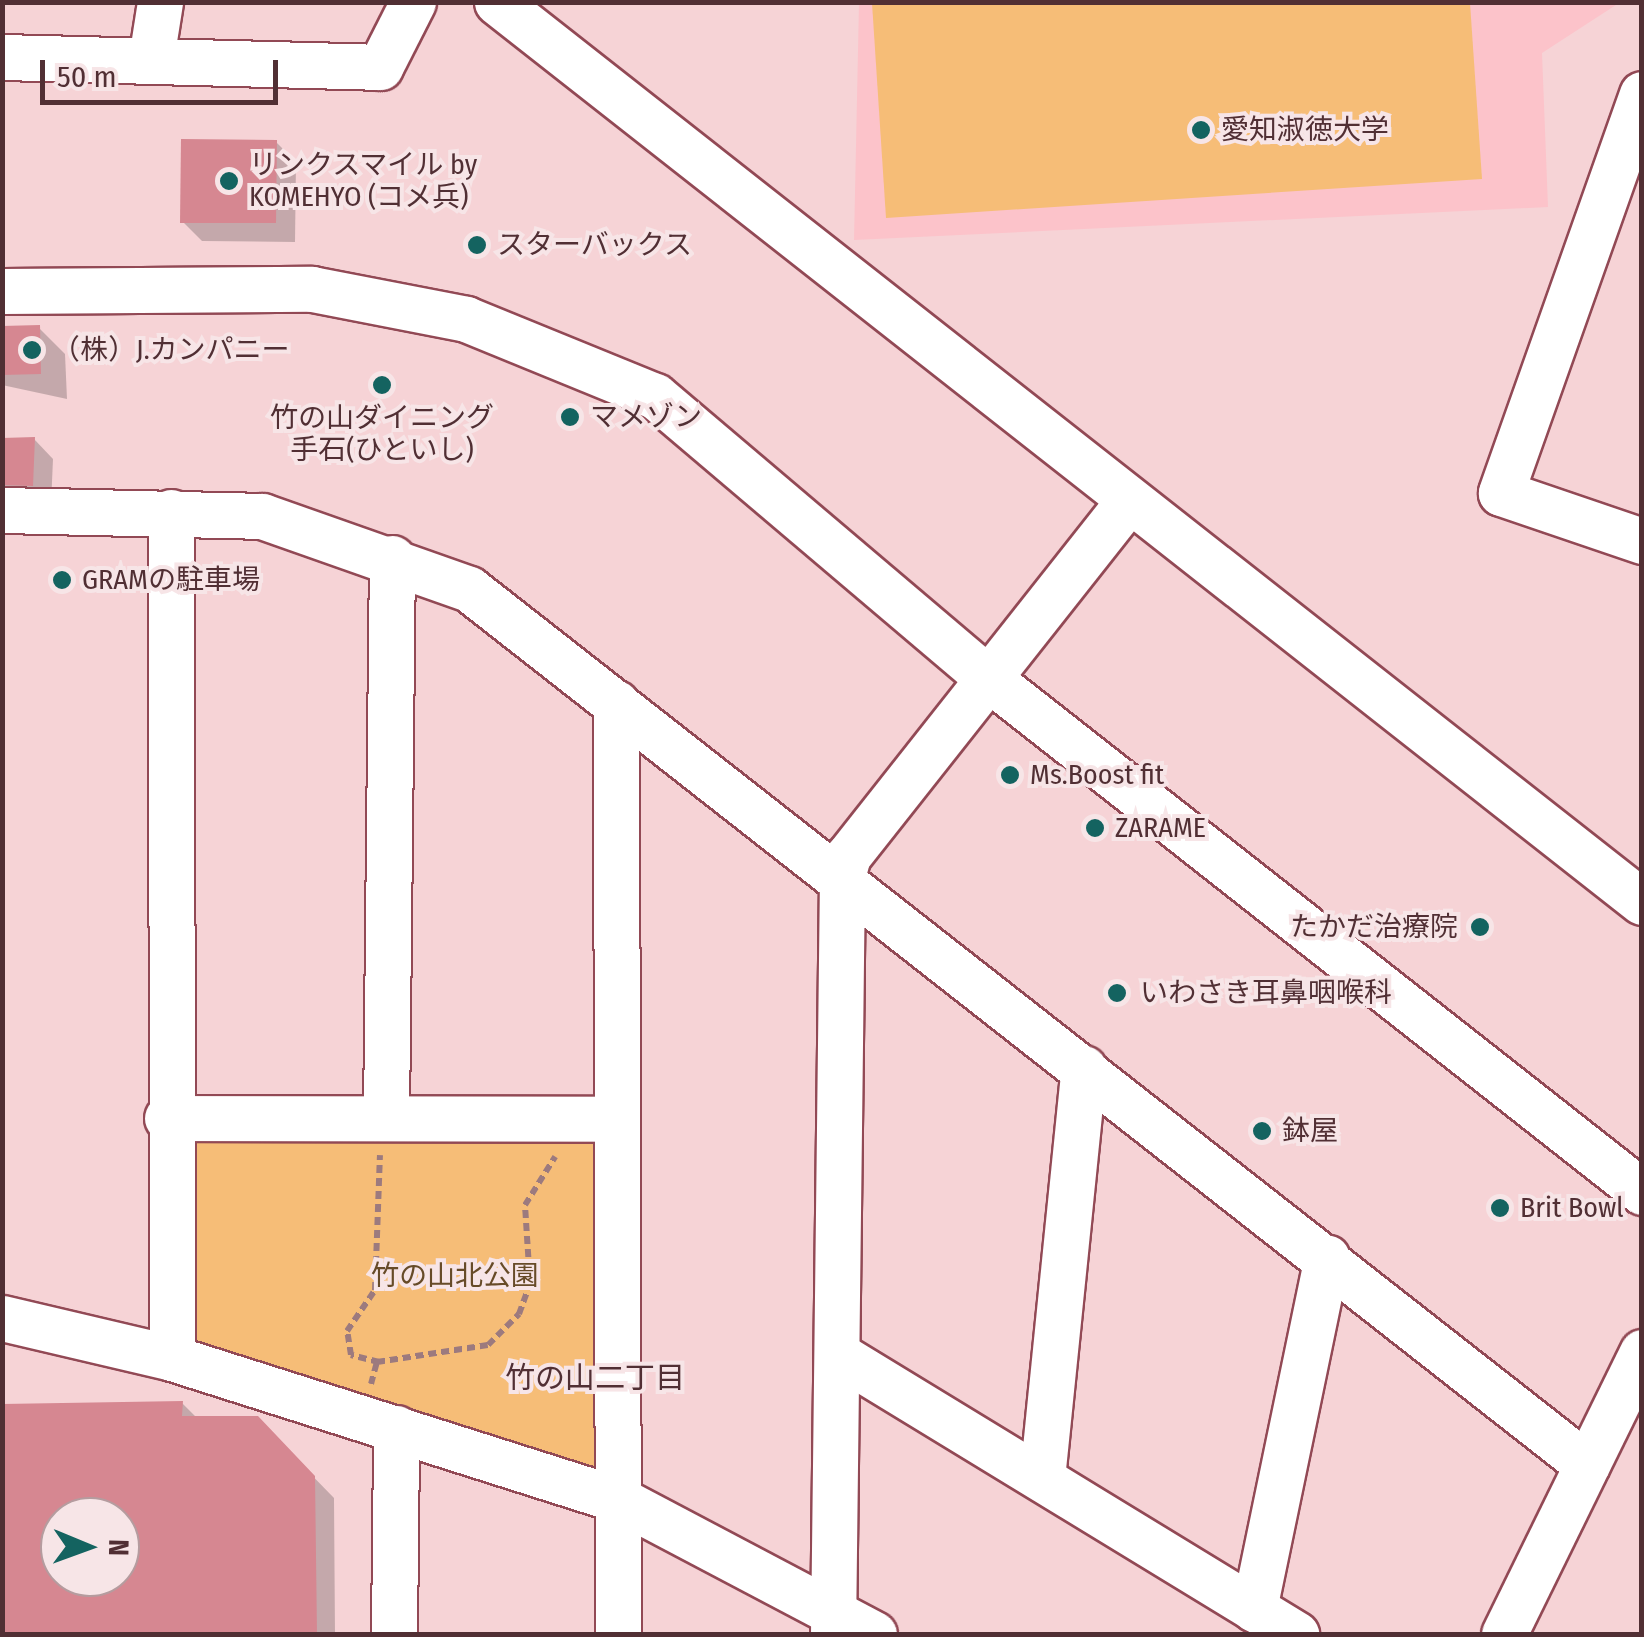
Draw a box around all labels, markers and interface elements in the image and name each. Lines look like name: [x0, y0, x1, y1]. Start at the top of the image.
scale bar: [45, 40, 282, 102]
text: 50 m: [57, 59, 117, 95]
place label: 愛知淑徳大学: [1221, 113, 1389, 147]
marker: 愛知淑徳大学: [1190, 119, 1212, 141]
place label: リンクスマイル by KOMEHYO (コメ兵): [249, 148, 479, 214]
marker: リンクスマイル by KOMEHYO (コメ兵): [218, 170, 240, 192]
place label: スターバックス: [497, 228, 693, 262]
marker: スターバックス: [466, 234, 488, 256]
place label: （株）J.カンパニー: [52, 333, 290, 367]
marker: （株）J.カンパニー: [21, 339, 43, 361]
marker: 竹の山ダイニング 手石(ひといし): [371, 374, 393, 396]
place label: マメゾン: [590, 400, 702, 434]
place label: 竹の山ダイニング 手石(ひといし): [270, 401, 494, 467]
marker: マメゾン: [559, 406, 581, 428]
place label: GRAMの駐車場: [82, 563, 260, 597]
marker: GRAMの駐車場: [51, 569, 73, 591]
place label: Ms.Boost fit: [1030, 758, 1164, 792]
marker: Ms.Boost fit: [999, 764, 1021, 786]
place label: ZARAME: [1115, 811, 1206, 845]
marker: ZARAME: [1084, 817, 1106, 839]
place label: たかだ治療院: [1290, 910, 1458, 944]
marker: たかだ治療院: [1467, 914, 1493, 940]
place label: いわさき耳鼻咽喉科: [1140, 976, 1392, 1010]
marker: いわさき耳鼻咽喉科: [1104, 980, 1130, 1006]
place label: 鉢屋: [1282, 1114, 1338, 1148]
marker: 鉢屋: [1251, 1120, 1273, 1142]
place label: Brit Bowl: [1520, 1191, 1624, 1225]
marker: Brit Bowl: [1489, 1197, 1511, 1219]
park label: 竹の山北公園: [371, 1259, 539, 1293]
district label: 竹の山二丁目: [505, 1360, 685, 1396]
north arrow: [40, 1497, 140, 1597]
text: N: [102, 1539, 135, 1556]

